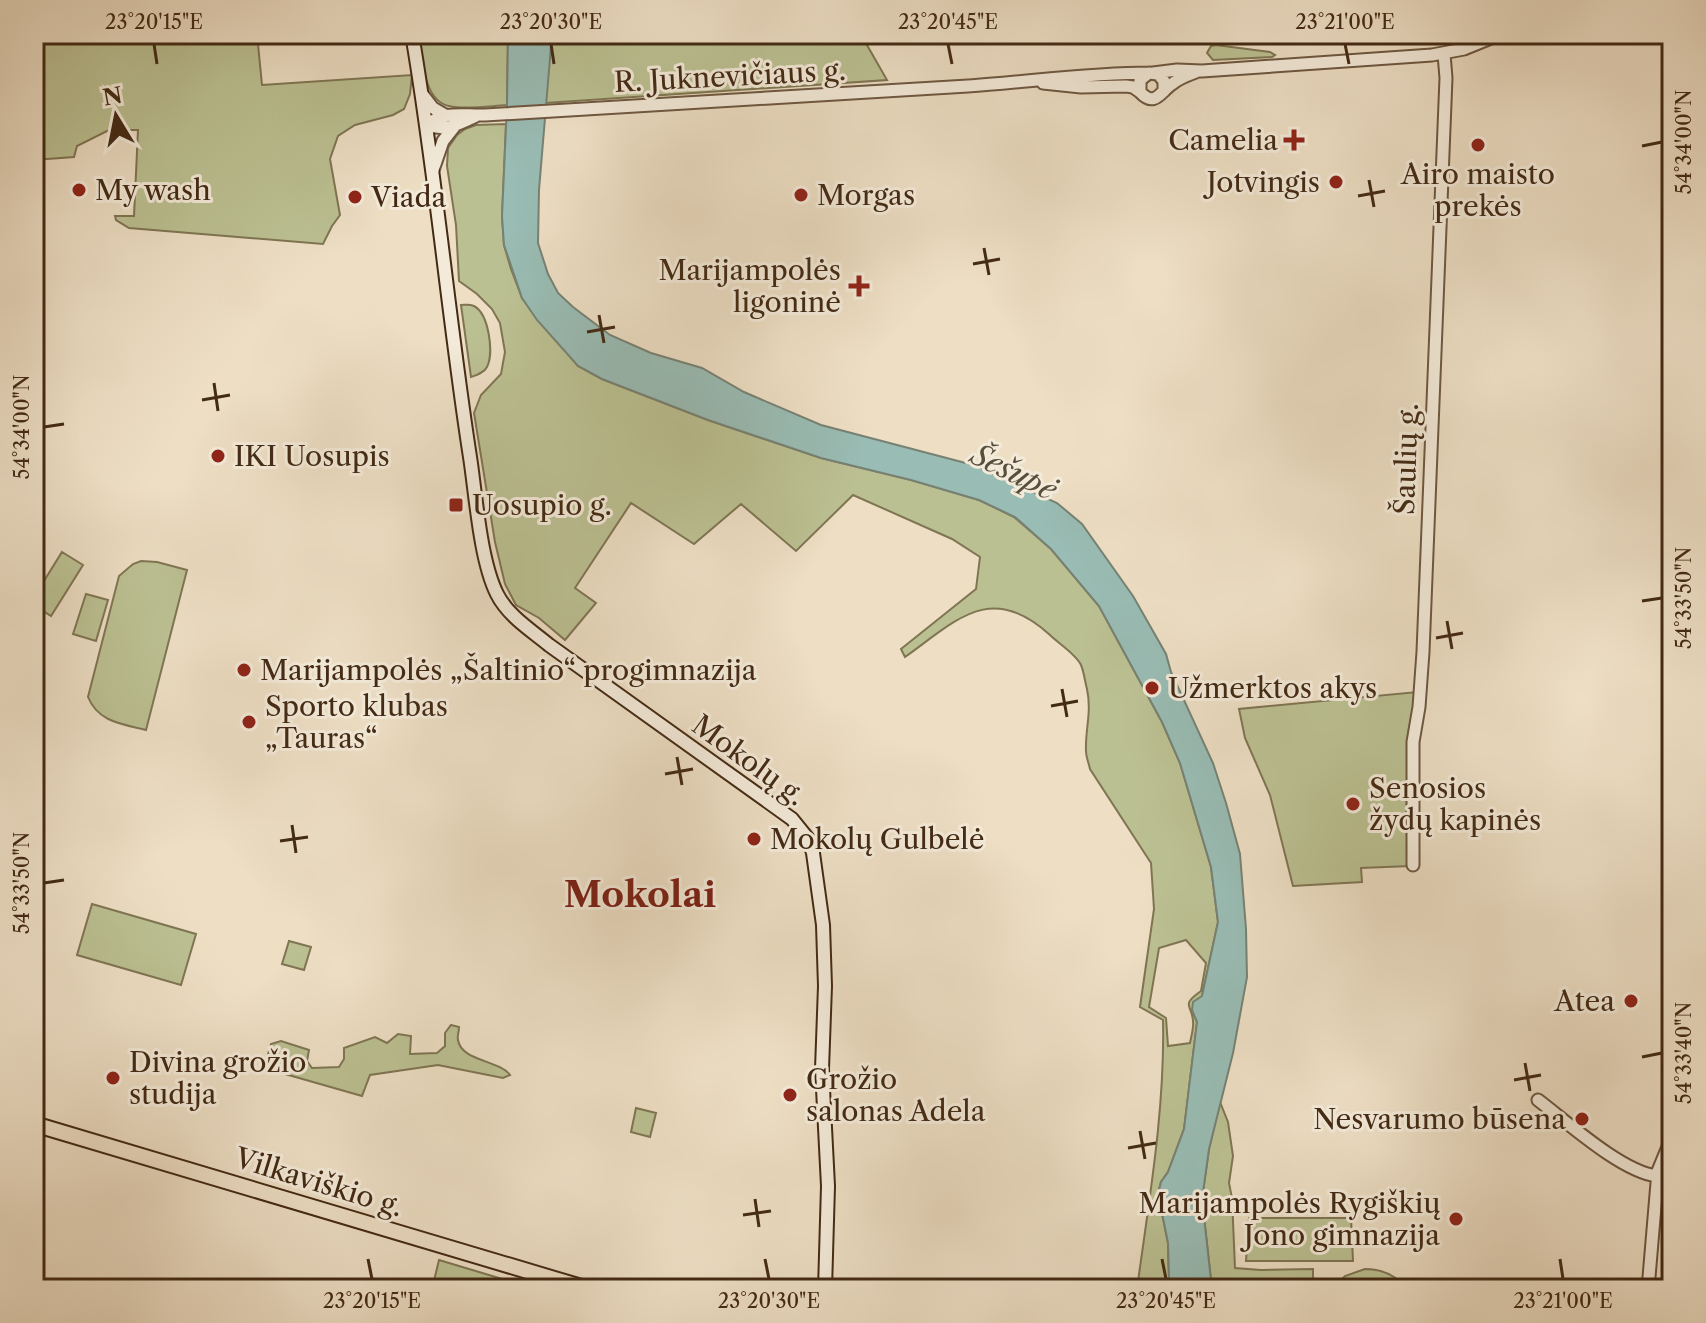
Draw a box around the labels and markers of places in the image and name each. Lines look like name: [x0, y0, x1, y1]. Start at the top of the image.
place label: Camelia: [1168, 123, 1278, 157]
marker: Camelia: [1285, 131, 1303, 149]
marker: Airo maisto prekės: [1469, 136, 1487, 154]
place label: Airo maisto prekės: [1400, 157, 1555, 223]
place label: Jotvingis: [1203, 165, 1320, 199]
place label: My wash: [95, 173, 211, 207]
marker: Jotvingis: [1327, 173, 1345, 191]
place label: Morgas: [817, 178, 915, 212]
place label: Viada: [370, 180, 447, 214]
marker: My wash: [70, 181, 88, 199]
marker: Morgas: [792, 186, 810, 204]
marker: Viada: [346, 188, 364, 206]
place label: Marijampolės ligoninė: [658, 253, 841, 319]
marker: Marijampolės ligoninė: [848, 275, 870, 297]
place label: IKI Uosupis: [234, 439, 390, 473]
marker: IKI Uosupis: [209, 447, 227, 465]
place label: Uosupio g.: [472, 488, 612, 522]
marker: Uosupio g.: [447, 496, 465, 514]
place label: Marijampolės „Šaltinio“ progimnazija: [260, 652, 757, 687]
marker: Marijampolės „Šaltinio“ progimnazija: [235, 661, 253, 679]
place label: Užmerktos akys: [1168, 671, 1377, 705]
marker: Užmerktos akys: [1143, 679, 1161, 697]
place label: Sporto klubas „Tauras“: [265, 689, 448, 755]
marker: Sporto klubas „Tauras“: [240, 713, 258, 731]
place label: Senosios žydų kapinės: [1369, 771, 1541, 837]
marker: Senosios žydų kapinės: [1344, 795, 1362, 813]
place label: Mokolų Gulbelė: [770, 822, 984, 856]
marker: Mokolų Gulbelė: [745, 830, 763, 848]
place label: Atea: [1553, 984, 1615, 1018]
marker: Atea: [1622, 992, 1640, 1010]
place label: Divina grožio studija: [129, 1045, 307, 1111]
place label: Grožio salonas Adela: [806, 1062, 986, 1128]
marker: Divina grožio studija: [104, 1069, 122, 1087]
marker: Grožio salonas Adela: [781, 1086, 799, 1104]
place label: Nesvarumo būsena: [1313, 1102, 1566, 1136]
marker: Nesvarumo būsena: [1573, 1110, 1591, 1128]
place label: Marijampolės Rygiškių Jono gimnazija: [1139, 1186, 1440, 1252]
marker: Marijampolės Rygiškių Jono gimnazija: [1447, 1210, 1465, 1228]

